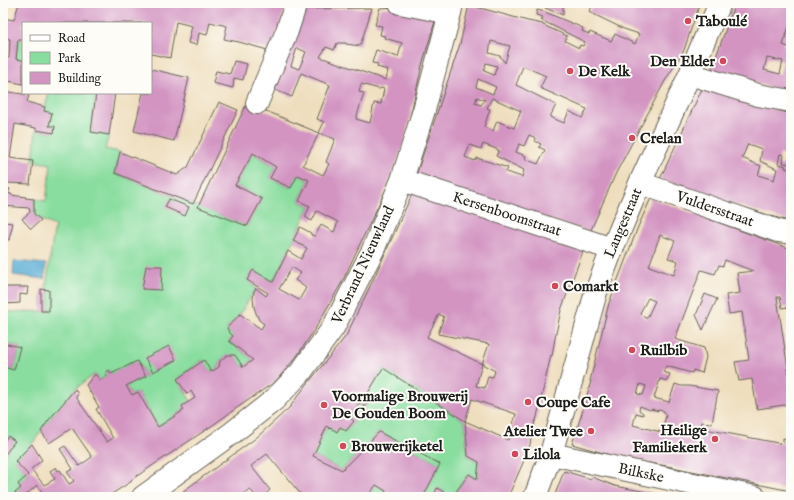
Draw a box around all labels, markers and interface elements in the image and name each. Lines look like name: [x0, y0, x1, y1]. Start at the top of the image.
place label: Taboulé: [695, 12, 747, 31]
marker: Taboulé: [683, 16, 693, 26]
legend: [22, 22, 152, 94]
text: Road: [58, 31, 86, 46]
text: Park: [58, 51, 81, 66]
place label: Den Elder: [650, 52, 715, 71]
marker: Den Elder: [718, 56, 728, 66]
place label: De Kelk: [578, 62, 631, 81]
marker: De Kelk: [565, 66, 575, 76]
text: Building: [58, 71, 102, 86]
place label: Crelan: [640, 129, 682, 148]
marker: Crelan: [627, 133, 637, 143]
street label: Langestraat: [600, 185, 646, 261]
street label: Kersenboomstraat: [450, 187, 564, 241]
street label: Vuldersstraat: [673, 187, 756, 231]
street label: Verbrand Nieuwland: [327, 202, 399, 328]
place label: Comarkt: [563, 277, 619, 296]
marker: Comarkt: [550, 281, 560, 291]
place label: Ruilbib: [640, 341, 687, 360]
marker: Ruilbib: [627, 345, 637, 355]
place label: Voormalige Brouwerij De Gouden Boom: [331, 387, 468, 423]
place label: Coupe Cafe: [536, 393, 610, 412]
marker: Coupe Cafe: [523, 397, 533, 407]
marker: Voormalige Brouwerij De Gouden Boom: [319, 400, 329, 410]
place label: Heilige Familiekerk: [632, 421, 708, 457]
place label: Atelier Twee: [503, 422, 583, 441]
marker: Atelier Twee: [586, 426, 596, 436]
marker: Heilige Familiekerk: [710, 434, 720, 444]
place label: Brouwerijketel: [351, 437, 444, 456]
marker: Brouwerijketel: [338, 441, 348, 451]
place label: Lilola: [523, 445, 561, 464]
marker: Lilola: [510, 449, 520, 459]
street label: Bilkske: [616, 459, 666, 487]

